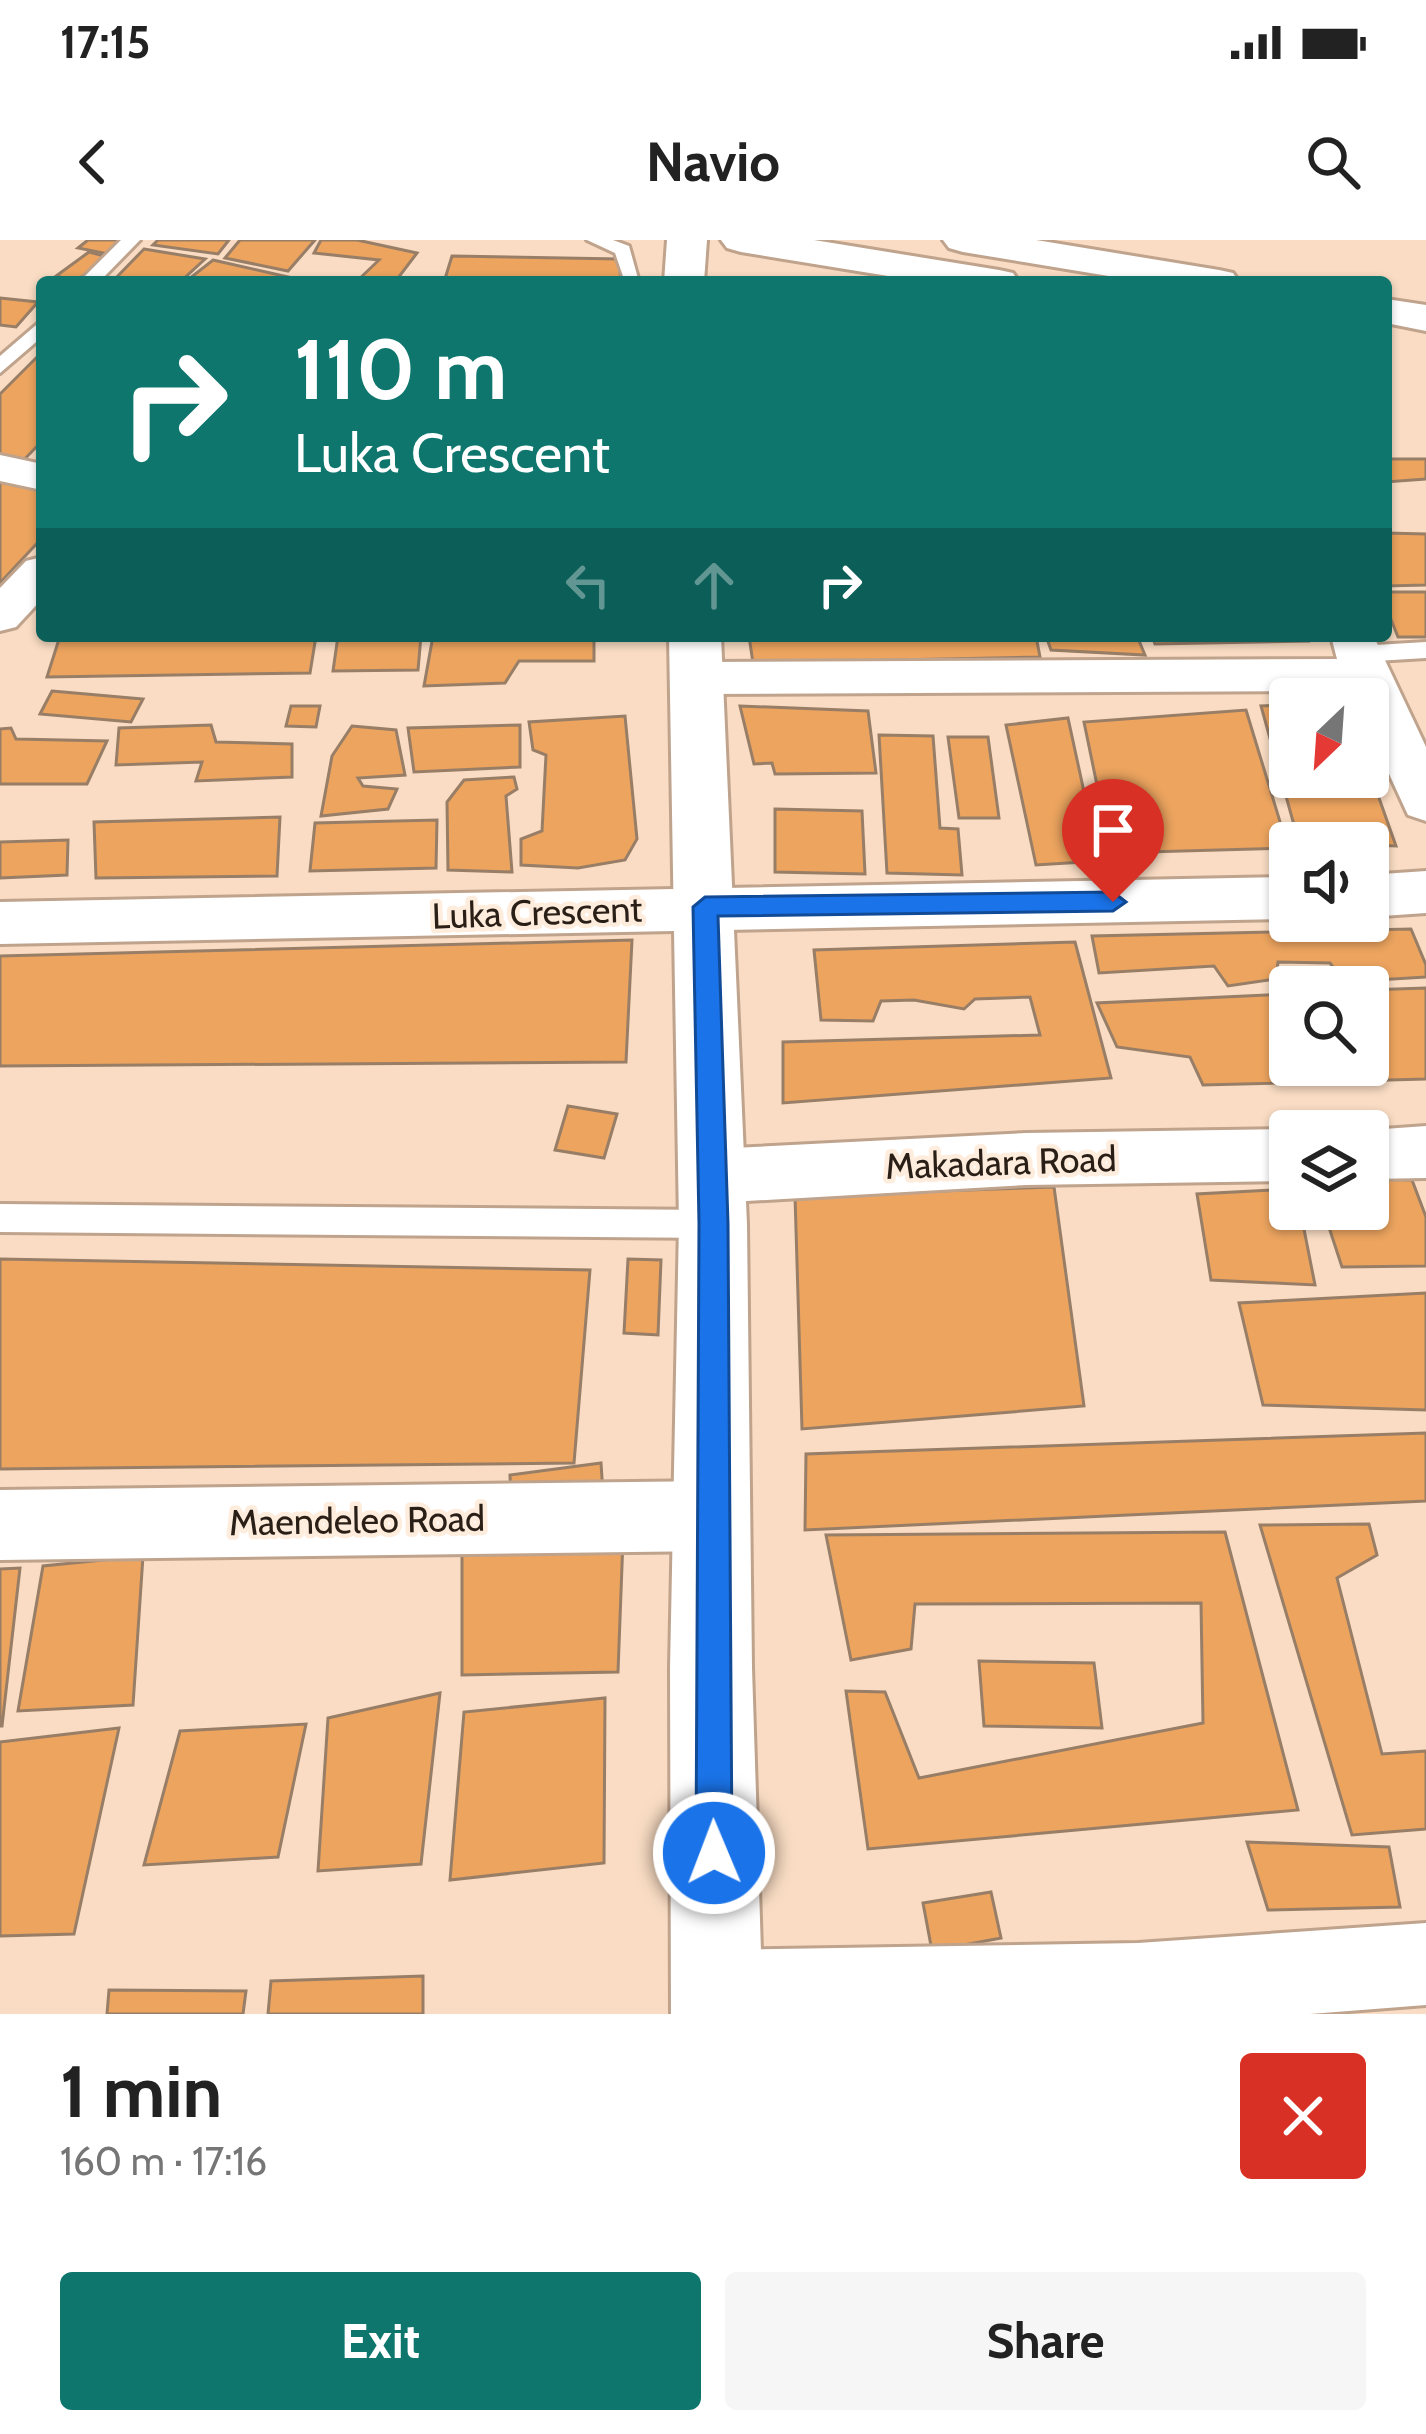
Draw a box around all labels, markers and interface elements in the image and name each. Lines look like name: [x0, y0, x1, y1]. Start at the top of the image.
text: 17:15: [60, 15, 150, 69]
icon: back: [60, 129, 126, 195]
text: Navio: [646, 129, 780, 195]
icon: search: [1300, 129, 1366, 195]
text: 110 m: [294, 318, 507, 420]
icon: right: [96, 324, 252, 480]
text: Luka Crescent: [294, 420, 610, 486]
icon: left: [555, 552, 621, 618]
icon: ahead: [681, 552, 747, 618]
icon: right: [807, 552, 873, 618]
north arrow: [1269, 678, 1389, 798]
map controls: [1269, 678, 1389, 1230]
pin: [1062, 779, 1164, 902]
icon: arrive: [1080, 797, 1146, 863]
button: sound: [1269, 822, 1389, 942]
street label: Luka Crescent: [431, 886, 643, 938]
button: search: [1269, 966, 1389, 1086]
button: layers: [1269, 1110, 1389, 1230]
street label: Makadara Road: [885, 1136, 1117, 1188]
street label: Maendeleo Road: [229, 1496, 485, 1544]
position arrow: [651, 1790, 777, 1916]
text: 1 min: [60, 2048, 222, 2135]
button: close: [1240, 2053, 1366, 2179]
text: 160 m · 17:16: [60, 2137, 267, 2185]
button: Exit: [60, 2272, 701, 2410]
button: Share: [725, 2272, 1366, 2410]

